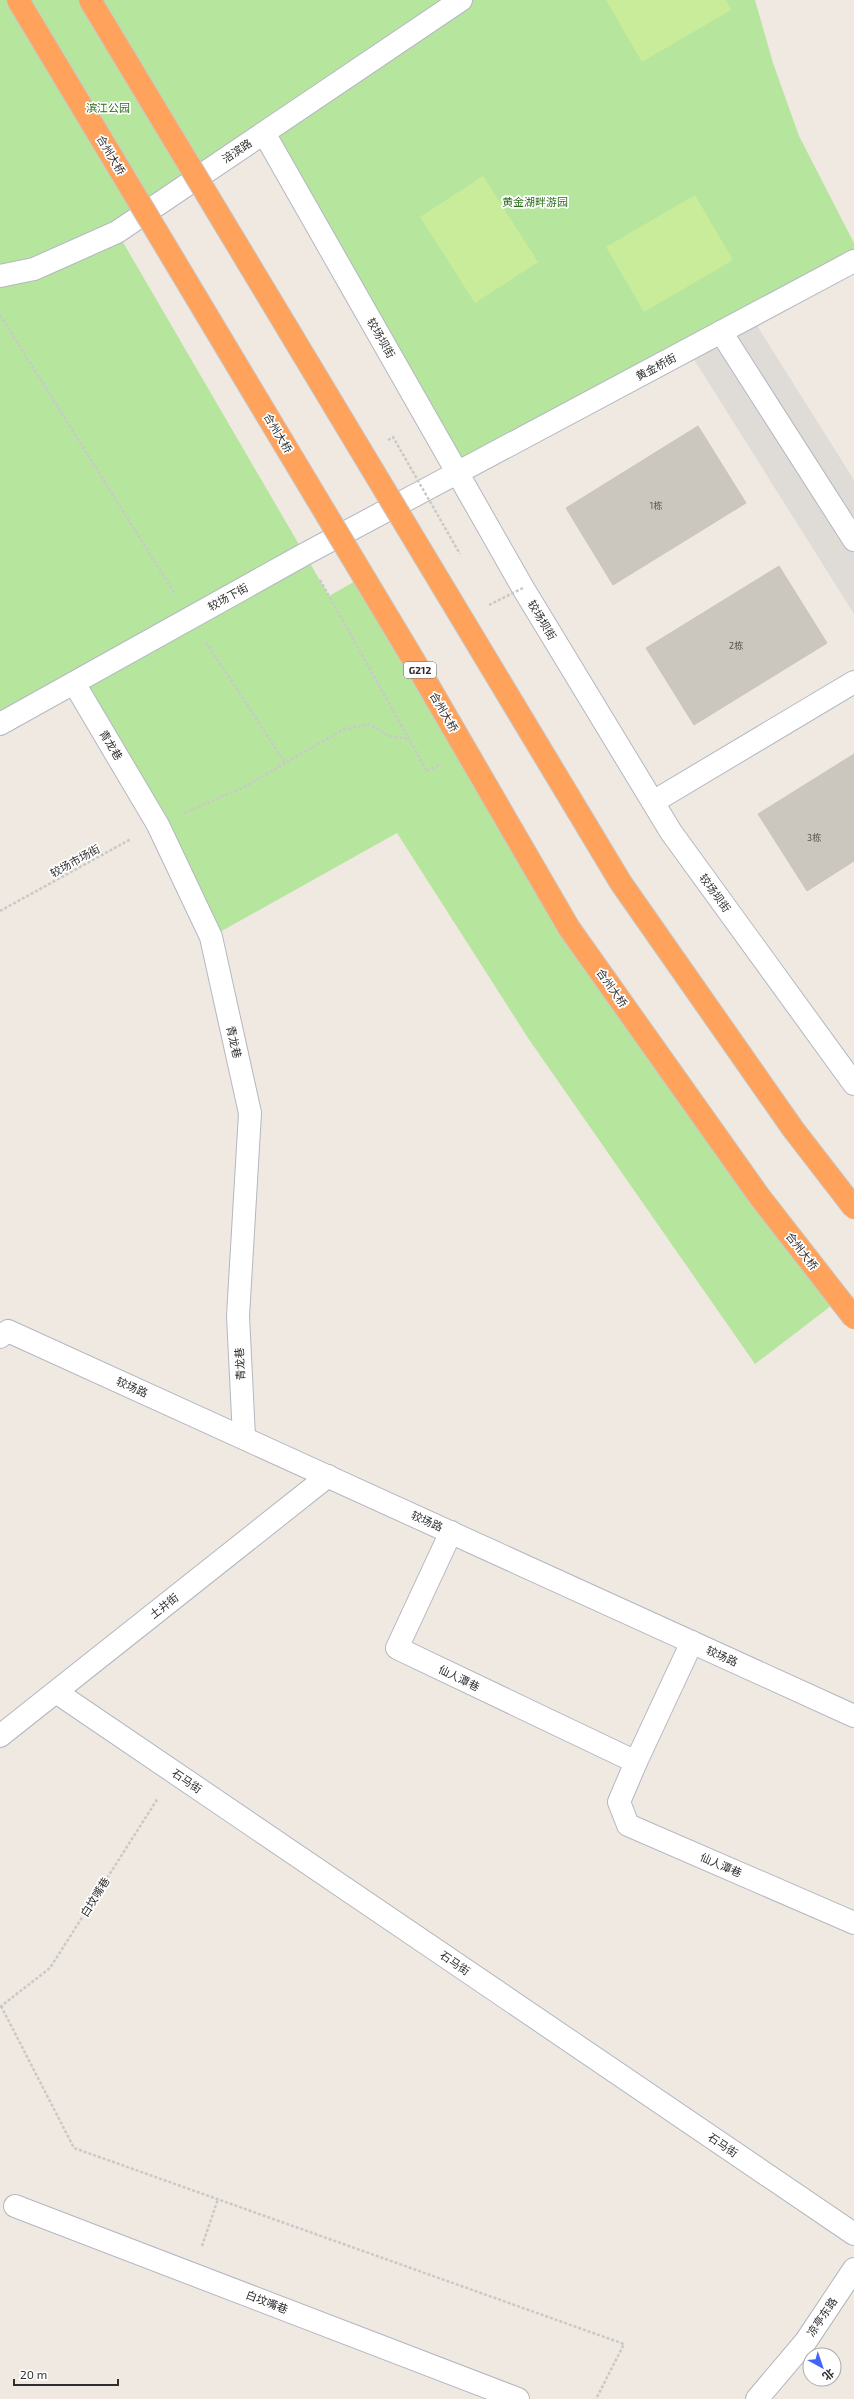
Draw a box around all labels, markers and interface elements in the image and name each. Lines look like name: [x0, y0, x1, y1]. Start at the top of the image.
park label: 滨江公园: [86, 101, 130, 114]
street label: 合州大桥: [95, 133, 128, 177]
street label: 涪滨路: [219, 136, 254, 165]
park label: 黄金湖畔游园: [502, 195, 568, 208]
street label: 较场坝街: [365, 315, 398, 360]
street label: 黄金桥街: [633, 350, 678, 383]
street label: 合州大桥: [262, 411, 295, 455]
house number: 1栋: [650, 500, 662, 511]
street label: 较场下街: [205, 580, 250, 613]
street label: 较场坝街: [526, 598, 559, 642]
house number: 2栋: [729, 640, 743, 651]
road number: G212: [404, 662, 436, 678]
street label: 合州大桥: [428, 689, 461, 734]
street label: 青龙巷: [97, 727, 125, 762]
house number: 3栋: [807, 832, 821, 843]
street label: 较场市场街: [48, 842, 102, 880]
street label: 较场坝街: [697, 871, 734, 914]
street label: 合州大桥: [594, 966, 630, 1009]
street label: 青龙巷: [224, 1024, 245, 1059]
street label: 合州大桥: [784, 1229, 821, 1272]
street label: 青龙巷: [232, 1347, 247, 1381]
street label: 较场路: [114, 1374, 150, 1399]
street label: 较场路: [409, 1508, 445, 1533]
street label: 土井街: [147, 1590, 181, 1621]
street label: 较场路: [704, 1643, 740, 1668]
street label: 仙人潭巷: [437, 1662, 482, 1693]
street label: 石马街: [170, 1766, 205, 1795]
street label: 仙人潭巷: [698, 1850, 744, 1879]
street label: 白坟嘴巷: [77, 1875, 112, 1919]
street label: 石马街: [438, 1948, 473, 1977]
street label: 石马街: [706, 2130, 741, 2159]
street label: 白坟嘴巷: [244, 2288, 290, 2315]
street label: 凉亭东路: [804, 2295, 839, 2339]
north arrow: [802, 2347, 842, 2387]
scale bar: [14, 2361, 118, 2387]
text: 20 m: [20, 2367, 47, 2381]
text: 北: [820, 2367, 837, 2384]

